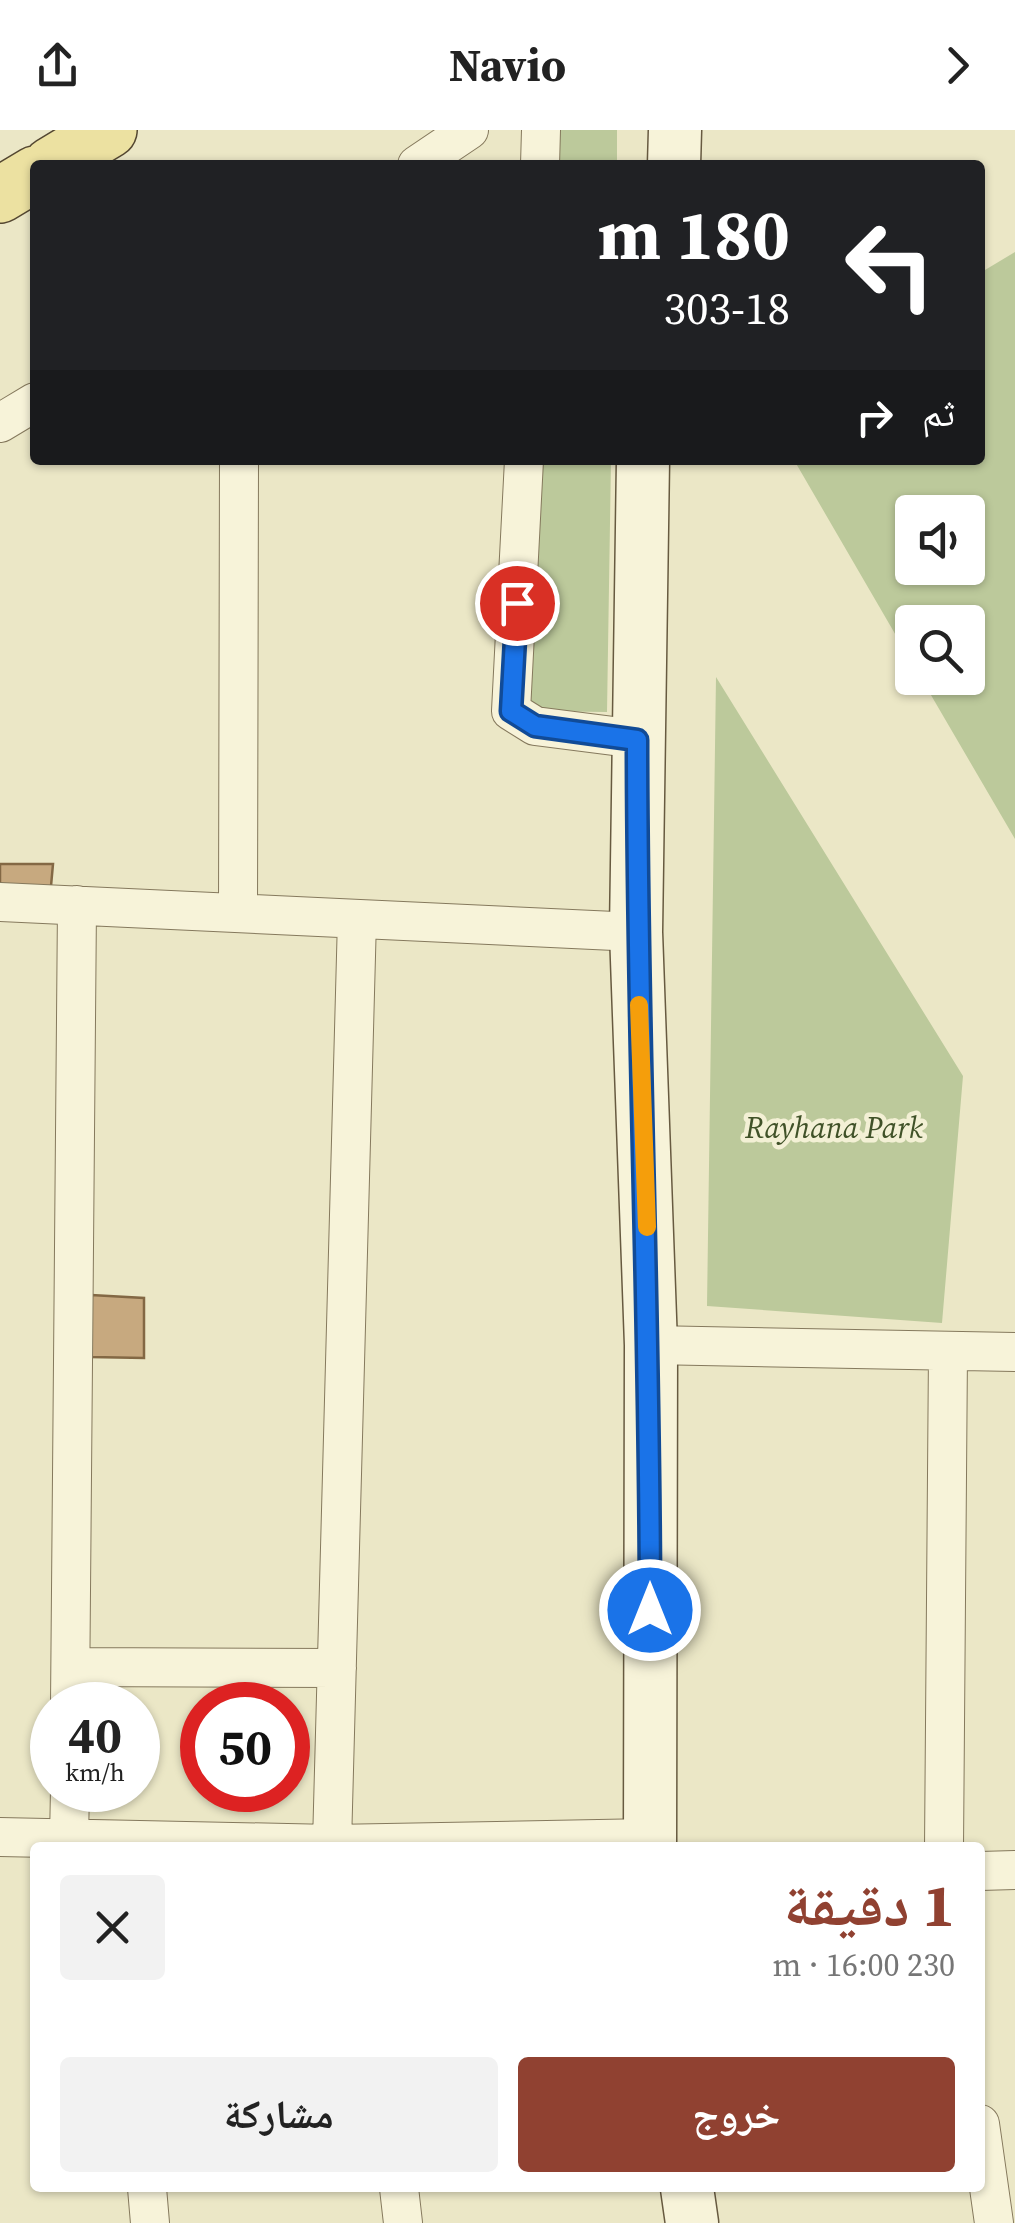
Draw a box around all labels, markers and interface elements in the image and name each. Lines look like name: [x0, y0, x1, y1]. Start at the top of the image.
text: Navio: [449, 34, 566, 96]
icon: share: [30, 38, 85, 93]
icon: forward: [930, 38, 985, 93]
text: 180 m: [598, 186, 790, 282]
icon: left: [825, 200, 955, 330]
text: 303-18: [663, 277, 790, 339]
text: ثم: [922, 387, 955, 439]
icon: right: [847, 390, 902, 445]
map controls: [895, 495, 985, 695]
button: sound: [895, 495, 985, 585]
pin: [475, 561, 560, 646]
icon: arrive: [490, 576, 545, 631]
button: search: [895, 605, 985, 695]
park label: Rayhana Park: [744, 1107, 924, 1148]
position arrow: [598, 1558, 702, 1662]
speed limit sign: 50: [180, 1682, 310, 1812]
text: 40: [68, 1700, 122, 1769]
text: km/h: [65, 1755, 125, 1789]
text: 1 دقيقة: [784, 1864, 955, 1946]
button: close: [60, 1875, 165, 1980]
text: 230 m · 16:00: [773, 1943, 955, 1987]
button: مشاركة: [60, 2057, 498, 2172]
button: خروج: [518, 2057, 955, 2172]

